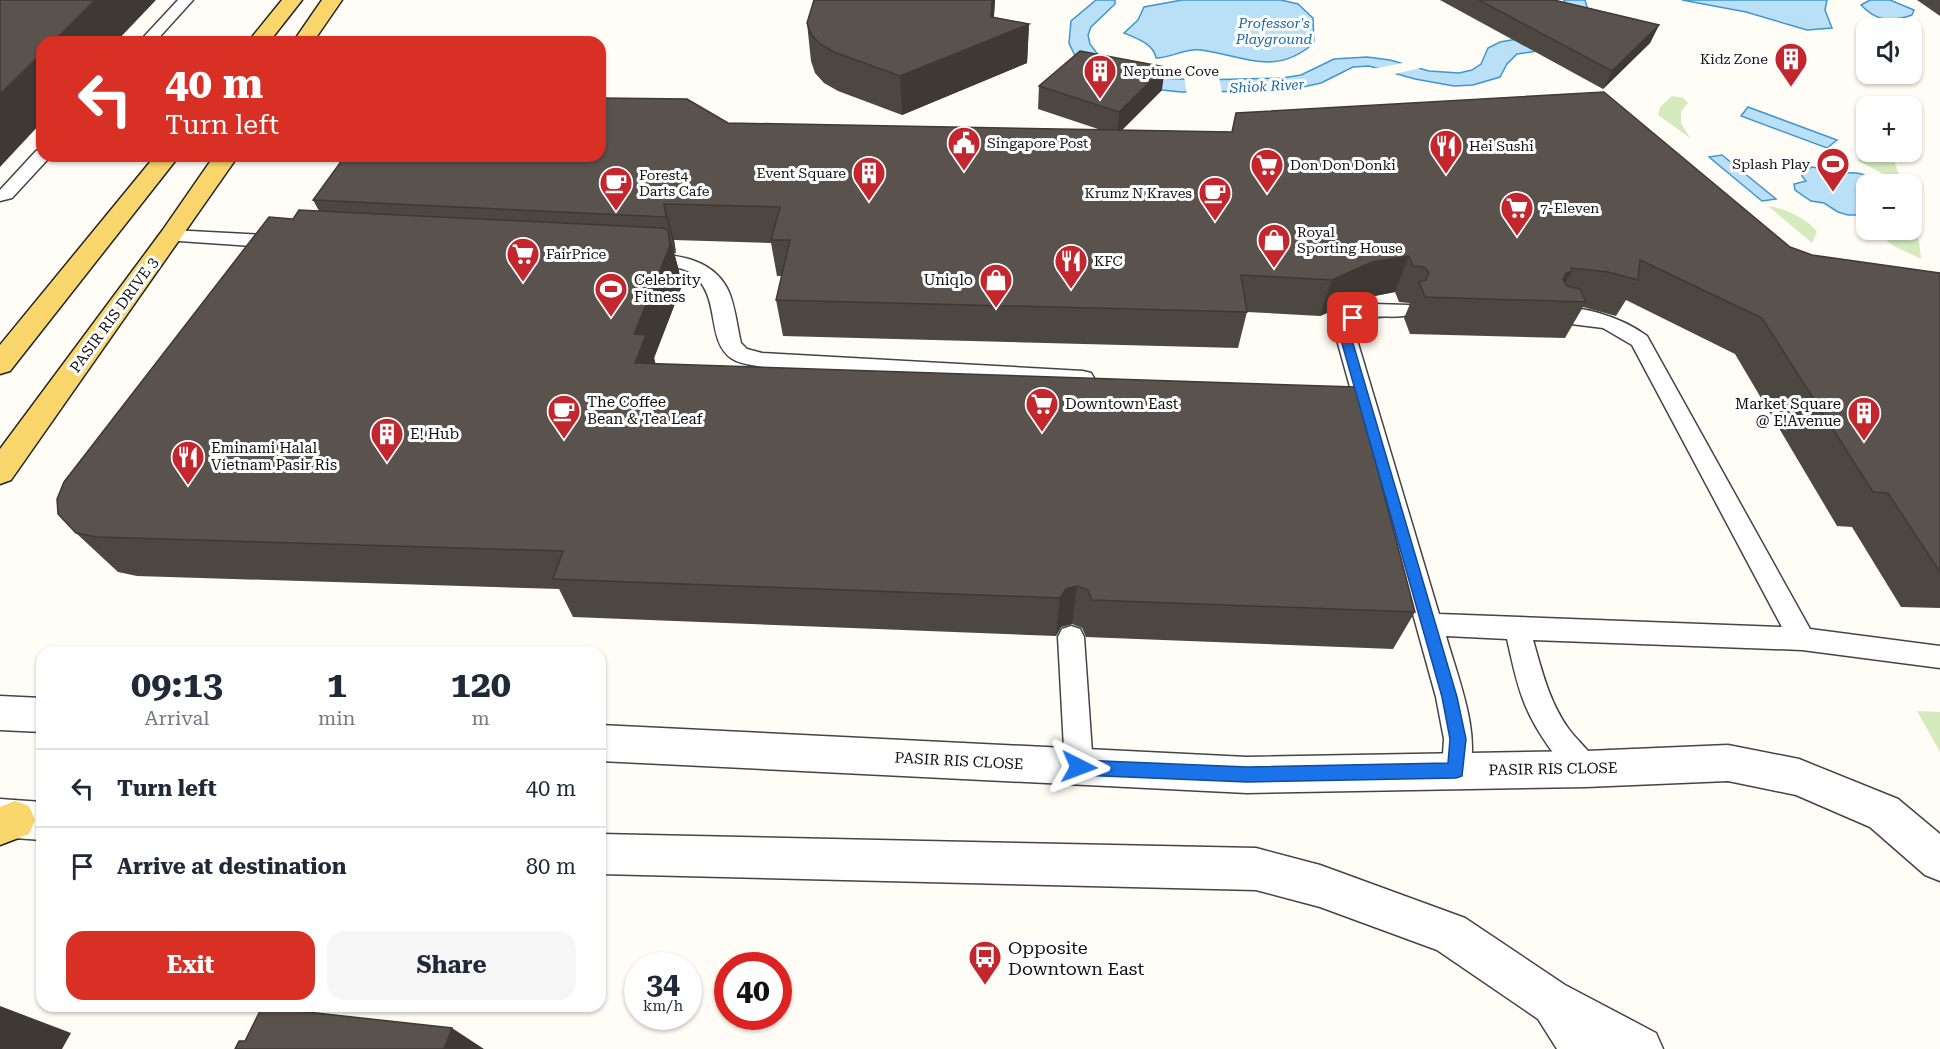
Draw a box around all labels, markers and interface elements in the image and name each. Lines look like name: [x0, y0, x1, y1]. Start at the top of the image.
water label: Professor's Playground: [1235, 15, 1313, 47]
map controls: [1856, 18, 1922, 240]
button: sound: [1856, 18, 1922, 84]
building icon: Kidz Zone: [1773, 41, 1809, 88]
place label: Kidz Zone: [1700, 51, 1768, 67]
building icon: Neptune Cove: [1082, 53, 1118, 100]
text: 40 m: [165, 59, 263, 108]
icon: left: [66, 60, 144, 138]
place label: Neptune Cove: [1123, 63, 1219, 79]
water label: Shiok River: [1228, 76, 1305, 96]
button: +: [1856, 96, 1922, 162]
text: Turn left: [165, 109, 279, 141]
public building icon: Singapore Post: [946, 125, 982, 172]
restaurant icon: Hei Sushi: [1428, 128, 1464, 175]
place label: Singapore Post: [987, 135, 1088, 151]
place label: Hei Sushi: [1469, 138, 1534, 154]
sports icon: Splash Play: [1815, 146, 1851, 193]
supermarket icon: Don Don Donki: [1249, 147, 1285, 194]
building icon: Event Square: [851, 155, 887, 202]
place label: Splash Play: [1732, 156, 1811, 172]
place label: Don Don Donki: [1290, 157, 1396, 173]
cafe icon: Forest4 Darts Cafe: [598, 165, 634, 212]
place label: Event Square: [756, 165, 846, 181]
place label: Forest4 Darts Cafe: [639, 167, 710, 199]
button: −: [1856, 174, 1922, 240]
cafe icon: Krumz N Kraves: [1197, 175, 1233, 222]
place label: Krumz N Kraves: [1084, 185, 1192, 201]
supermarket icon: 7-Eleven: [1499, 190, 1535, 237]
place label: 7-Eleven: [1540, 200, 1599, 216]
shop icon: Royal Sporting House: [1256, 222, 1292, 269]
place label: Royal Sporting House: [1297, 224, 1403, 256]
supermarket icon: FairPrice: [505, 236, 541, 283]
restaurant icon: KFC: [1053, 243, 1089, 290]
place label: FairPrice: [546, 246, 607, 262]
place label: KFC: [1094, 253, 1123, 269]
street label: PASIR RIS DRIVE 3: [66, 254, 162, 376]
shop icon: Uniqlo: [978, 262, 1014, 309]
sports icon: Celebrity Fitness: [593, 271, 629, 318]
place label: Celebrity Fitness: [634, 271, 701, 306]
place label: Uniqlo: [923, 271, 973, 289]
pin: [1327, 292, 1378, 343]
icon: arrive: [1336, 301, 1369, 334]
supermarket icon: Downtown East: [1024, 386, 1060, 433]
cafe icon: The Coffee Bean & Tea Leaf: [546, 393, 582, 440]
place label: The Coffee Bean & Tea Leaf: [587, 393, 704, 428]
place label: Downtown East: [1065, 395, 1179, 413]
place label: Market Square @ E!Avenue: [1735, 395, 1841, 430]
building icon: Market Square @ E!Avenue: [1846, 395, 1882, 442]
building icon: E! Hub: [369, 416, 405, 463]
place label: E! Hub: [410, 425, 459, 443]
restaurant icon: Eminami Halal Vietnam Pasir Ris: [170, 439, 206, 486]
place label: Eminami Halal Vietnam Pasir Ris: [211, 439, 337, 474]
text: 09:13: [131, 664, 223, 706]
text: 1: [327, 664, 347, 706]
text: 120: [451, 664, 511, 706]
text: Arrival: [144, 706, 209, 730]
text: min: [318, 706, 355, 730]
text: m: [472, 706, 490, 730]
position arrow: [1047, 735, 1111, 799]
street label: PASIR RIS CLOSE: [894, 749, 1024, 773]
street label: PASIR RIS CLOSE: [1488, 759, 1618, 779]
icon: left: [66, 772, 99, 805]
text: Turn left: [117, 776, 217, 801]
text: 40 m: [526, 776, 576, 801]
icon: arrive: [66, 850, 99, 883]
text: Arrive at destination: [117, 854, 346, 879]
text: 80 m: [526, 854, 576, 879]
button: Exit: [66, 931, 315, 1000]
button: Share: [327, 931, 576, 1000]
place label: Opposite Downtown East: [1008, 937, 1144, 979]
bus stop icon: Opposite Downtown East: [967, 939, 1003, 986]
speed limit sign: 40: [714, 952, 792, 1030]
text: 34: [646, 966, 680, 1001]
text: km/h: [643, 997, 683, 1015]

